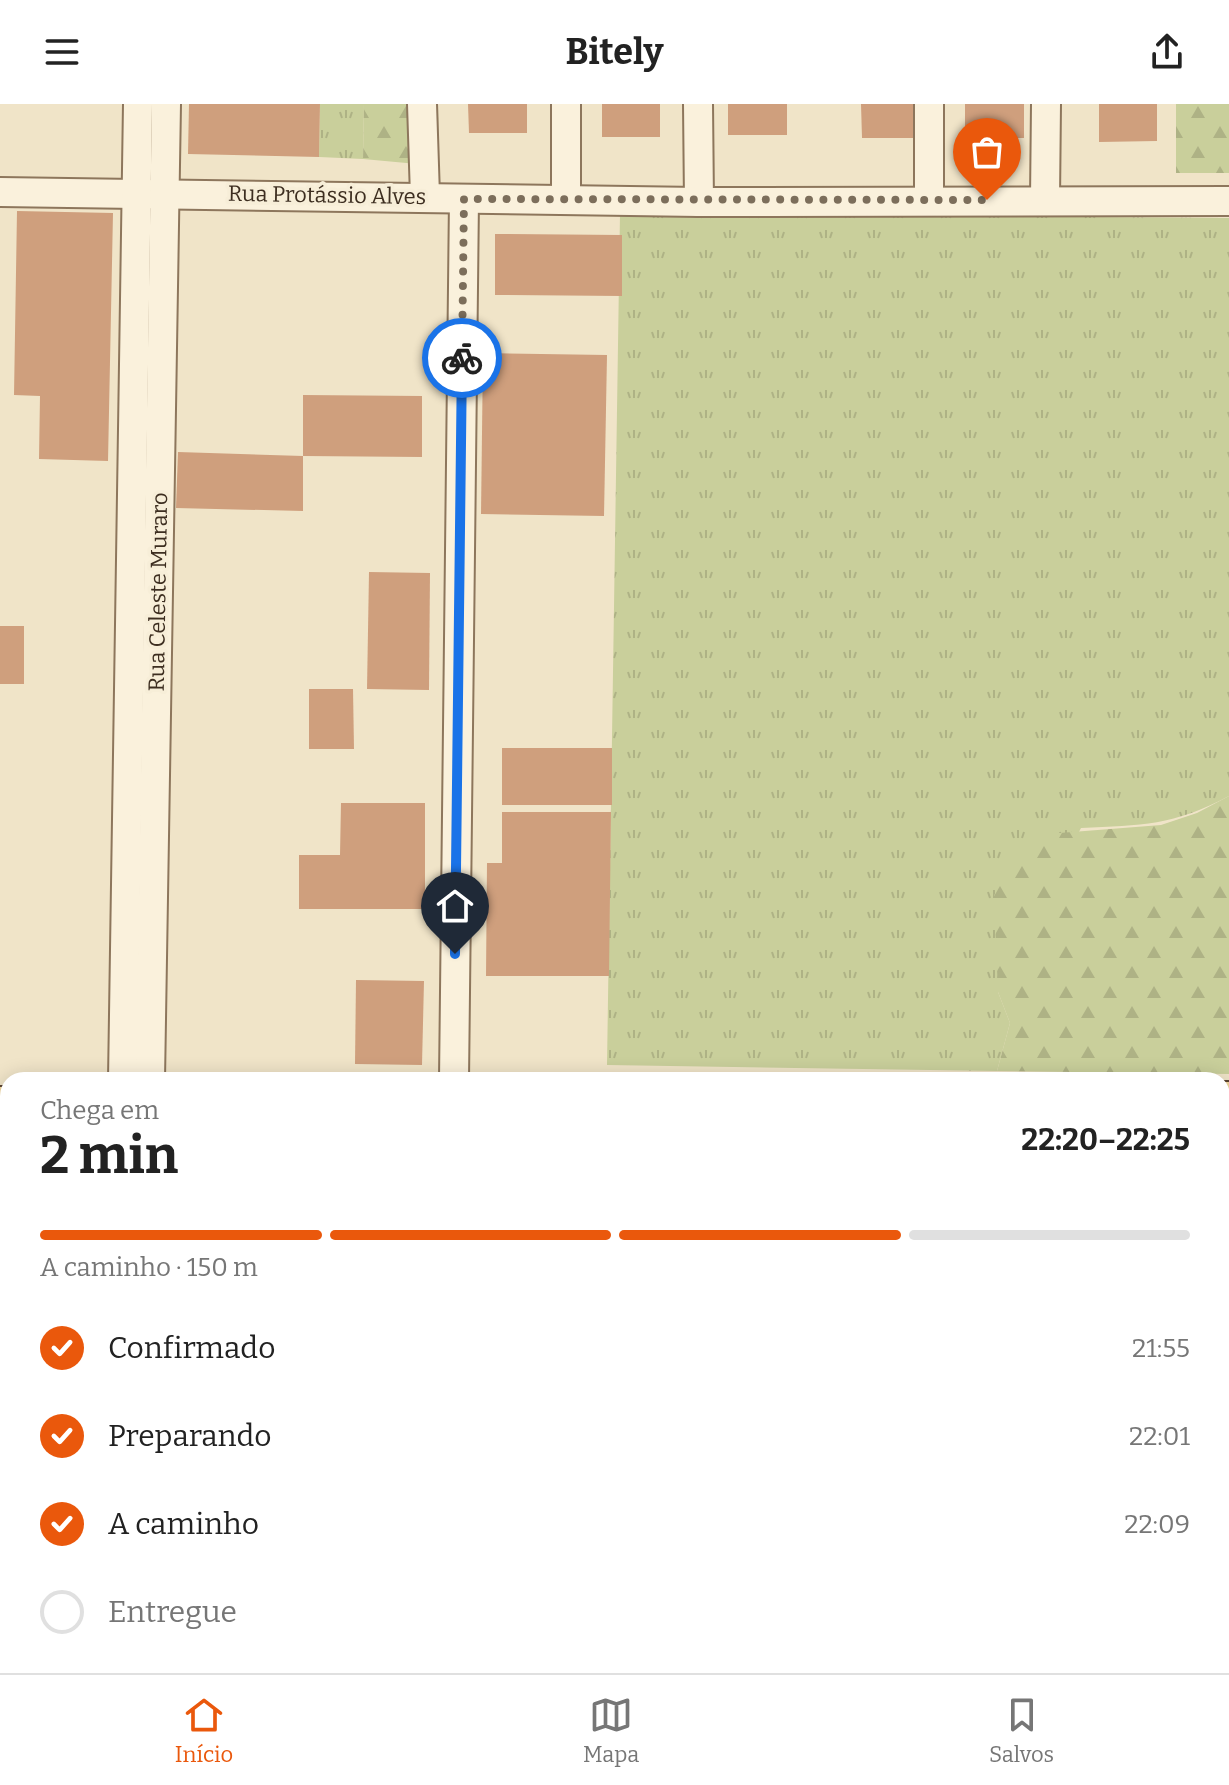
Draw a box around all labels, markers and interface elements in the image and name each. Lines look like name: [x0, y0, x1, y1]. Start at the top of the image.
icon: menu: [40, 30, 84, 74]
text: Bitely: [565, 30, 664, 74]
icon: share: [1145, 30, 1189, 74]
pin: [953, 118, 1021, 200]
icon: bag: [965, 130, 1009, 174]
street label: Rua Protássio Alves: [228, 180, 426, 210]
courier: [422, 318, 502, 398]
icon: bike: [440, 336, 484, 380]
street label: Rua Celeste Muraro: [143, 492, 173, 692]
pin: [421, 872, 489, 954]
icon: home: [433, 884, 477, 928]
text: Chega em: [40, 1095, 159, 1126]
text: 22:20–22:25: [1021, 1122, 1190, 1158]
text: 2 min: [40, 1124, 178, 1187]
text: A caminho · 150 m: [40, 1252, 258, 1283]
icon: check: [40, 1326, 84, 1370]
text: Confirmado: [108, 1330, 275, 1366]
text: 21:55: [1132, 1333, 1190, 1364]
icon: check: [40, 1414, 84, 1458]
text: Preparando: [108, 1418, 272, 1454]
text: 22:01: [1129, 1421, 1190, 1452]
icon: check: [40, 1502, 84, 1546]
text: A caminho: [108, 1506, 259, 1542]
text: 22:09: [1124, 1509, 1190, 1540]
text: Entregue: [108, 1594, 237, 1630]
tab: Início: [175, 1693, 233, 1768]
tab: Mapa: [583, 1693, 639, 1768]
tab: Salvos: [989, 1693, 1054, 1768]

